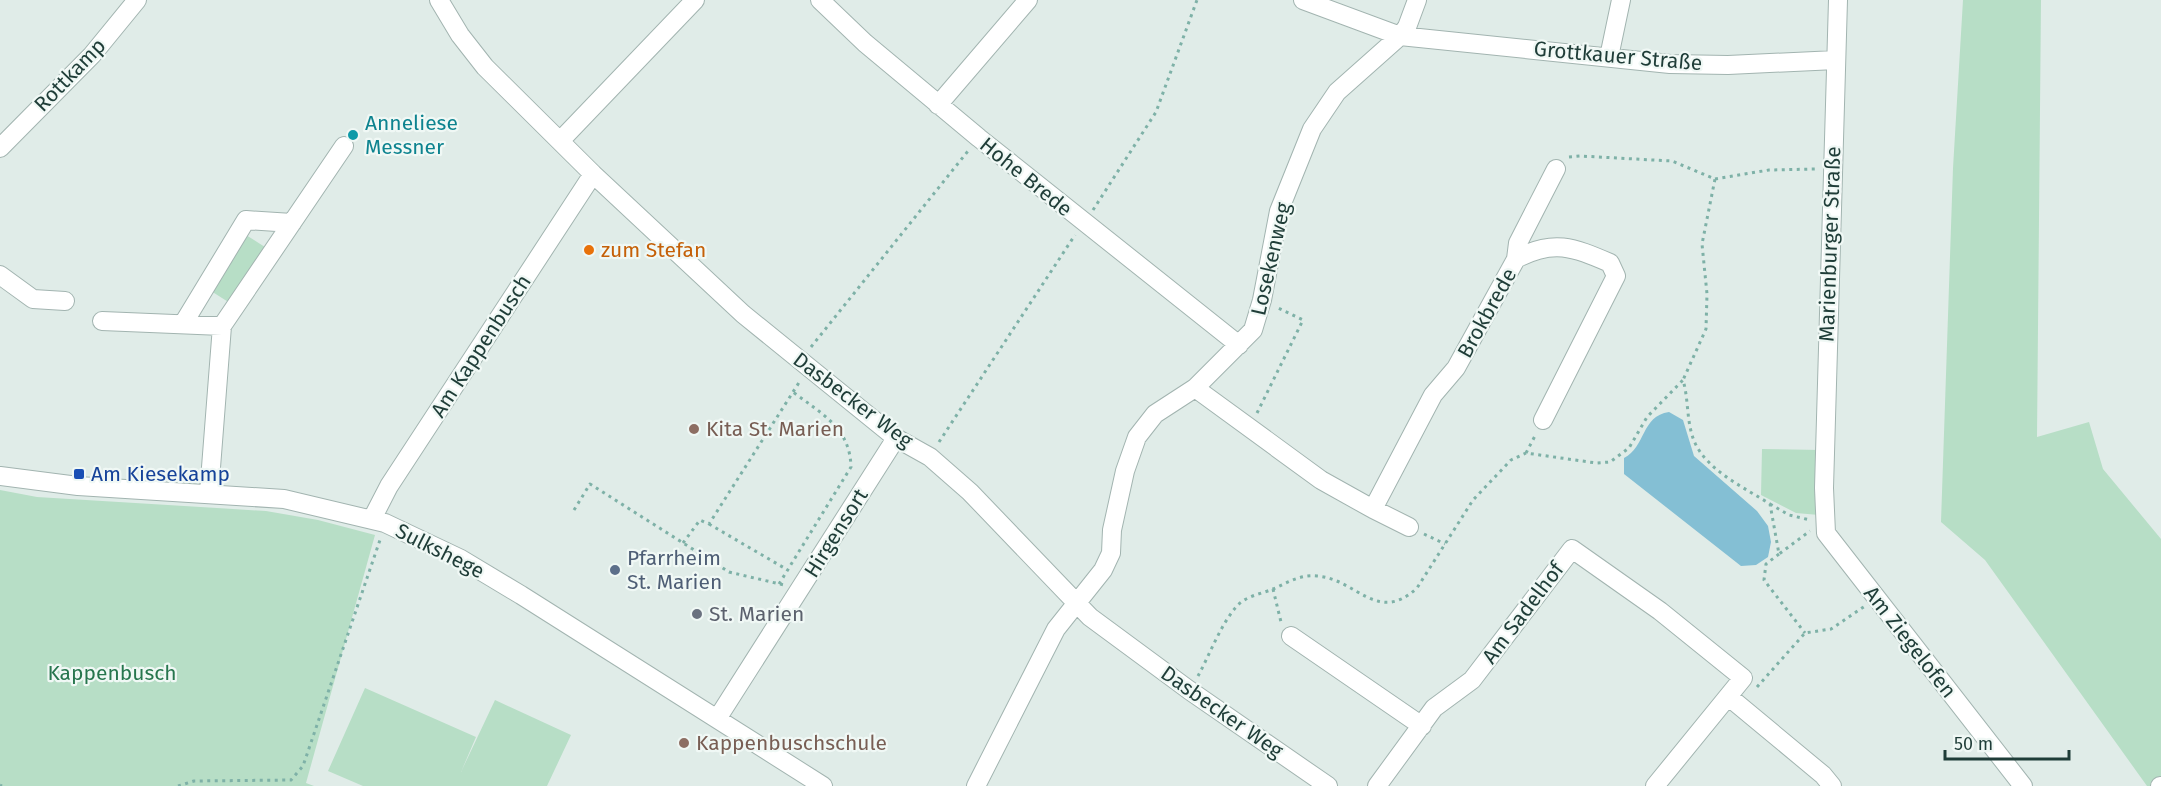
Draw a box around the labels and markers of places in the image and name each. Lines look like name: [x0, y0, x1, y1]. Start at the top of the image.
place label: Anneliese Messner: [365, 110, 458, 160]
marker: Anneliese Messner: [346, 128, 360, 142]
place label: zum Stefan: [601, 237, 706, 263]
marker: zum Stefan: [582, 243, 596, 257]
place label: Kita St. Marien: [706, 416, 844, 442]
marker: Kita St. Marien: [687, 422, 701, 436]
place label: Am Kiesekamp: [91, 461, 230, 487]
marker: Am Kiesekamp: [72, 467, 86, 481]
place label: Pfarrheim St. Marien: [627, 545, 722, 595]
marker: Pfarrheim St. Marien: [608, 563, 622, 577]
place label: St. Marien: [709, 601, 804, 627]
marker: St. Marien: [690, 607, 704, 621]
place label: Kappenbuschschule: [696, 730, 887, 756]
marker: Kappenbuschschule: [677, 736, 691, 750]

